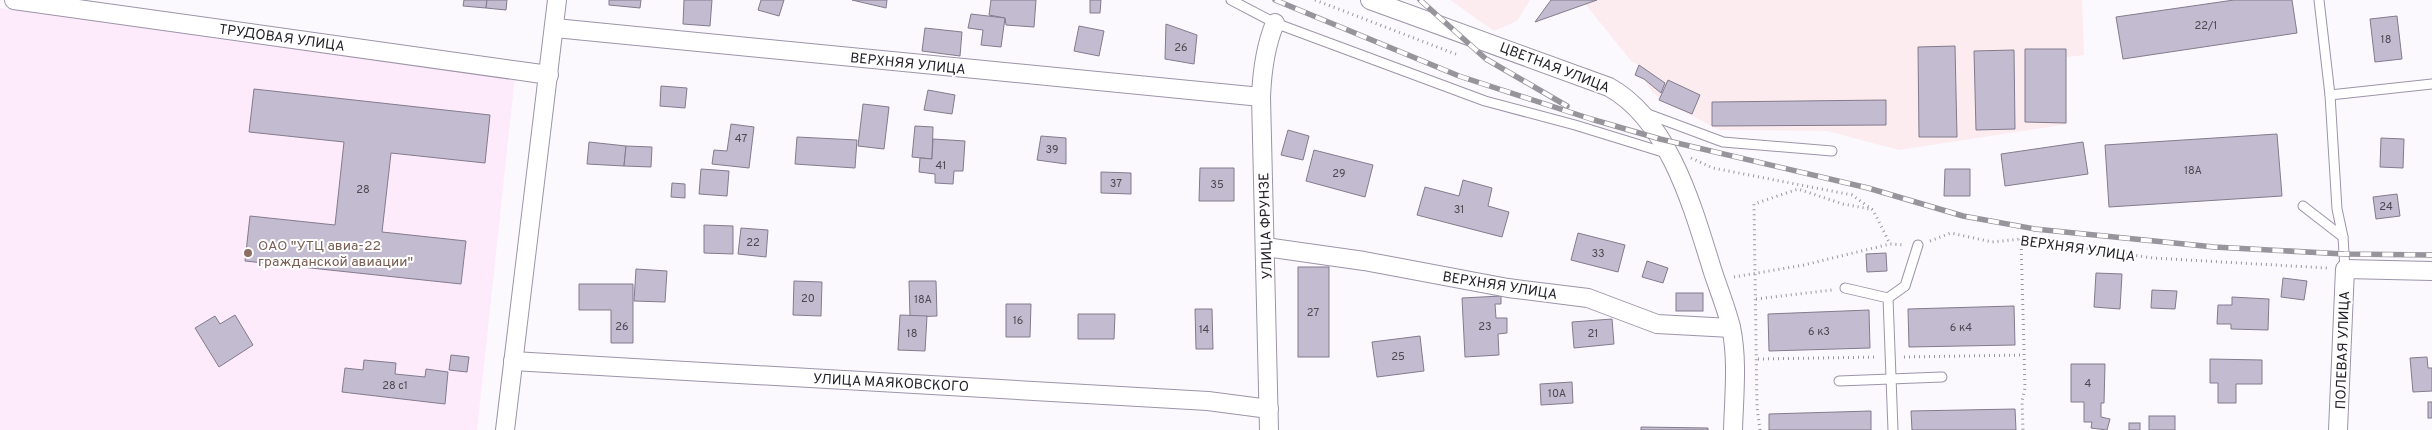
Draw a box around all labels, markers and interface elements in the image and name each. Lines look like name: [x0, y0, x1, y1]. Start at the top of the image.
house number: 22/1: [2195, 19, 2217, 33]
street label: ТРУДОВАЯ УЛИЦА: [218, 21, 346, 56]
house number: 18: [2381, 33, 2391, 47]
street label: ЦВЕТНАЯ УЛИЦА: [1497, 40, 1612, 97]
house number: 26: [1174, 41, 1188, 55]
street label: ВЕРХНЯЯ УЛИЦА: [849, 50, 966, 79]
house number: 47: [735, 132, 747, 146]
house number: 39: [1046, 143, 1058, 157]
house number: 41: [936, 159, 946, 173]
house number: 18А: [2184, 164, 2202, 178]
house number: 29: [1332, 167, 1346, 181]
street label: УЛИЦА ФРУНЗЕ: [1256, 172, 1277, 280]
house number: 37: [1110, 177, 1122, 191]
house number: 35: [1210, 178, 1224, 192]
house number: 28: [356, 183, 370, 197]
house number: 24: [2379, 200, 2393, 214]
house number: 31: [1454, 203, 1464, 217]
street label: ВЕРХНЯЯ УЛИЦА: [2019, 233, 2136, 266]
house number: 22: [746, 236, 760, 250]
place label: ОАО "УТЦ авиа-22 гражданской авиации": [258, 238, 413, 271]
marker: ОАО "УТЦ авиа-22 гражданской авиации": [242, 247, 254, 259]
house number: 33: [1591, 247, 1605, 261]
street label: ВЕРХНЯЯ УЛИЦА: [1441, 269, 1558, 304]
street label: ПОЛЕВАЯ УЛИЦА: [2333, 290, 2354, 410]
house number: 20: [801, 292, 815, 306]
house number: 18А: [914, 293, 932, 307]
house number: 27: [1307, 306, 1319, 320]
house number: 16: [1013, 314, 1023, 328]
house number: 26: [615, 320, 629, 334]
house number: 23: [1478, 320, 1492, 334]
house number: 6 к4: [1950, 321, 1972, 335]
house number: 14: [1199, 323, 1210, 337]
house number: 6 к3: [1808, 325, 1830, 339]
house number: 18: [907, 327, 917, 341]
house number: 21: [1588, 327, 1598, 341]
house number: 25: [1391, 350, 1405, 364]
street label: УЛИЦА МАЯКОВСКОГО: [813, 371, 969, 396]
house number: 4: [2085, 377, 2092, 391]
house number: 28 с1: [382, 379, 408, 393]
house number: 10А: [1548, 387, 1566, 401]

